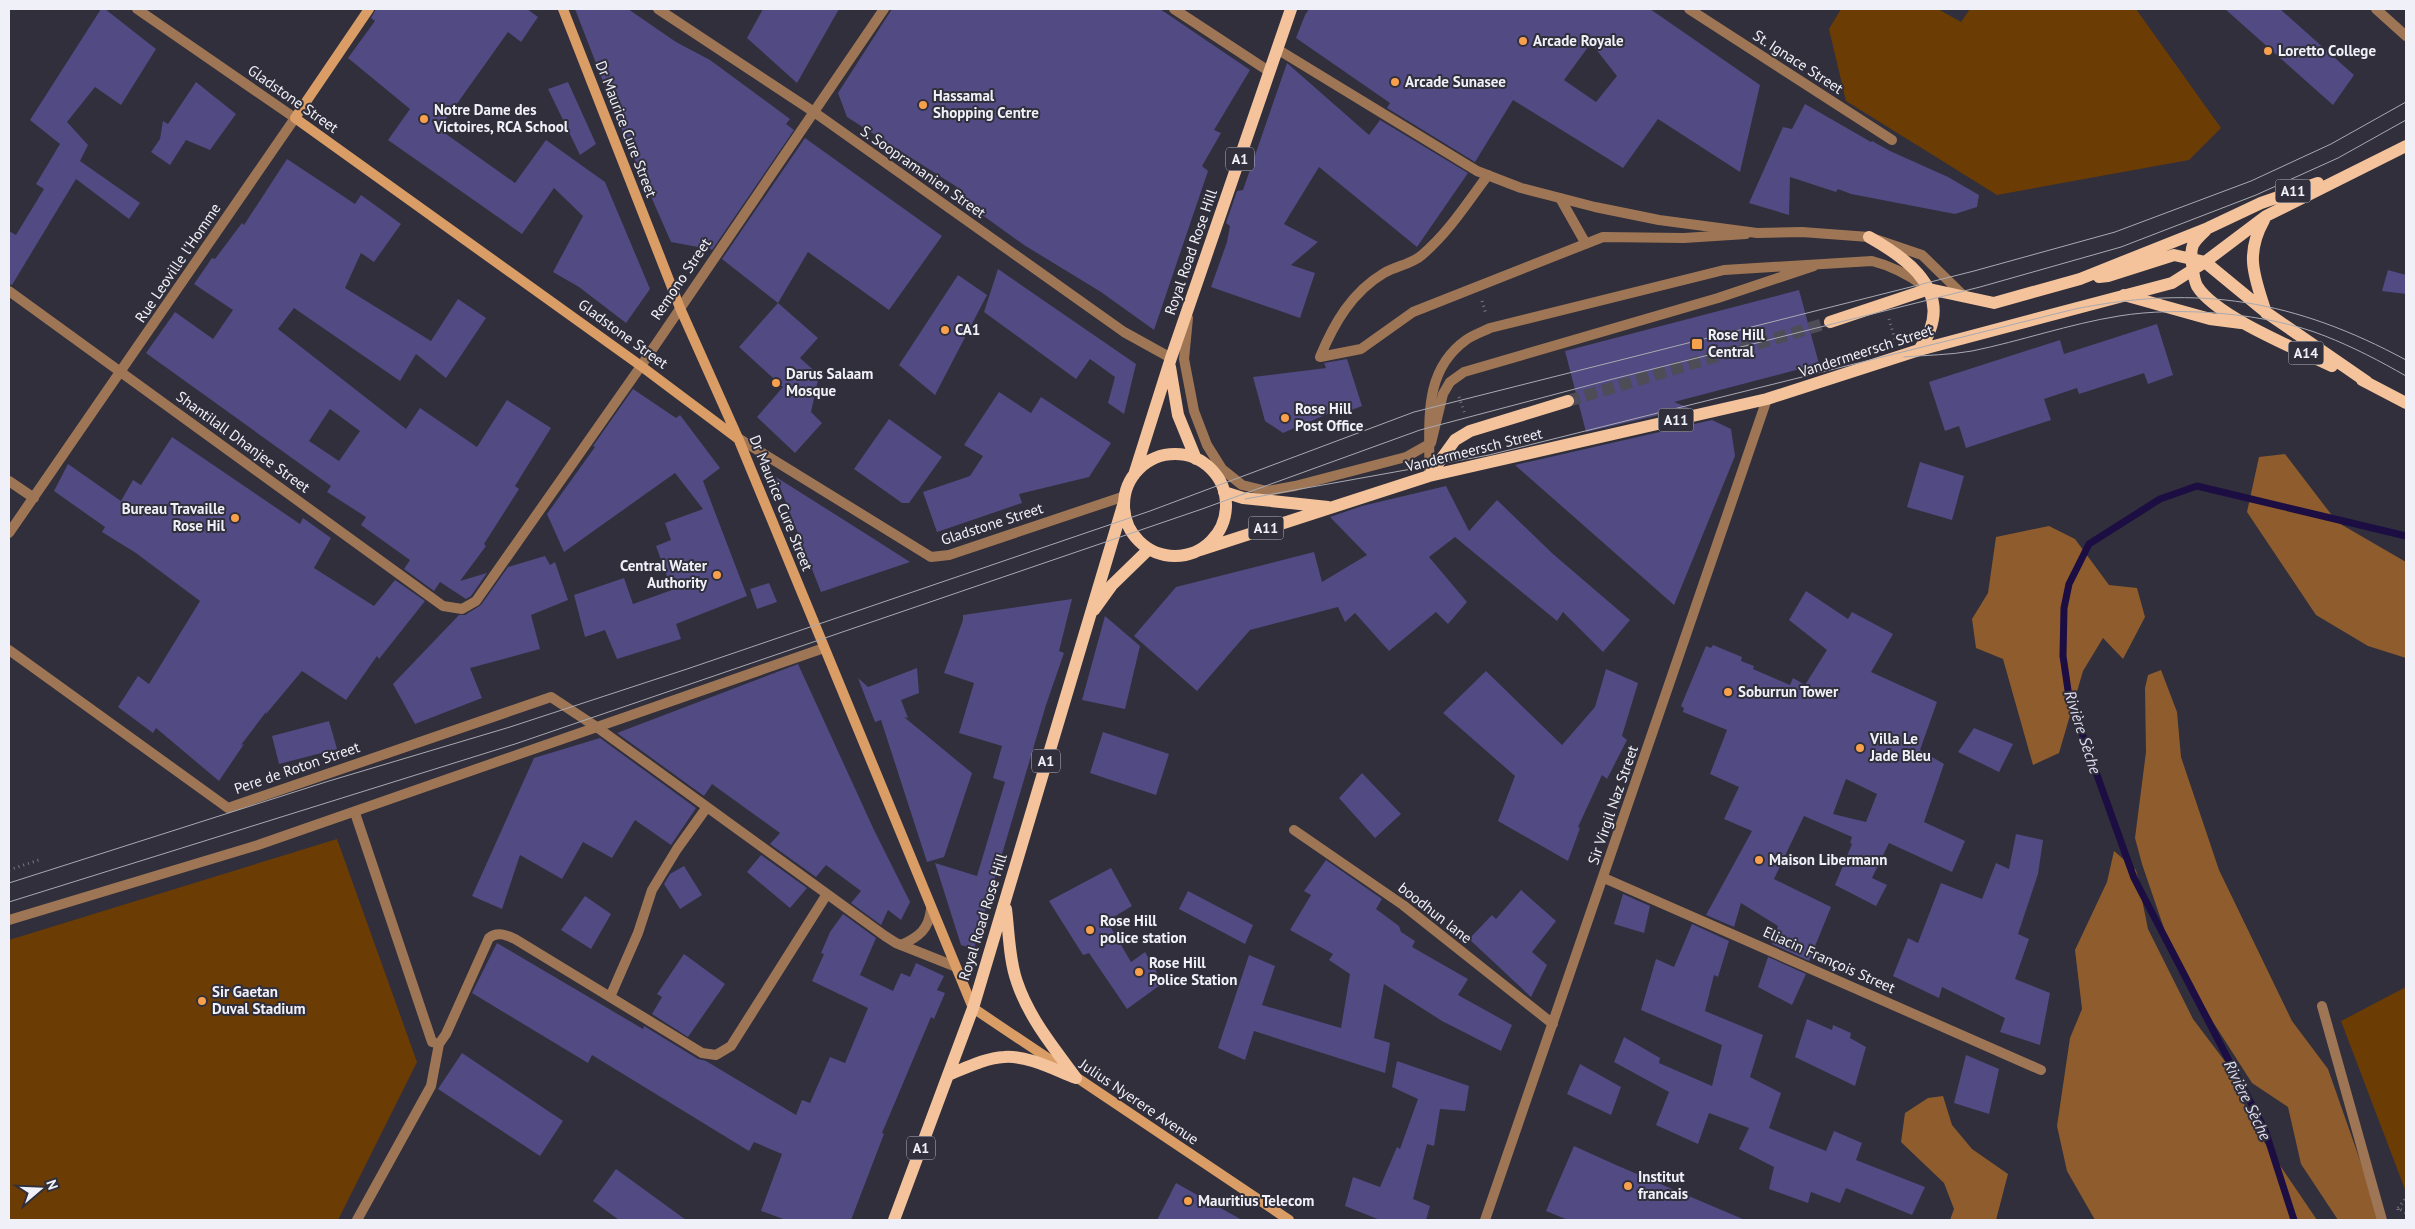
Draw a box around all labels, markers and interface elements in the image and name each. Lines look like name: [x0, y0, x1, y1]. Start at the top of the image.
street label: St. Ignace Street: [1750, 25, 1847, 98]
place label: Arcade Royale: [1533, 31, 1624, 50]
marker: Arcade Royale: [1517, 35, 1529, 47]
place label: Loretto College: [2278, 41, 2376, 60]
marker: Loretto College: [2262, 45, 2274, 57]
street label: Dr Maurice Cure Street: [592, 58, 661, 200]
street label: Gladstone Street: [244, 60, 342, 137]
place label: Arcade Sunasee: [1405, 72, 1506, 91]
marker: Arcade Sunasee: [1389, 76, 1401, 88]
place label: Hassamal Shopping Centre: [933, 86, 1039, 122]
marker: Hassamal Shopping Centre: [917, 99, 929, 111]
place label: Notre Dame des Victoires, RCA School: [433, 100, 569, 136]
marker: Notre Dame des Victoires, RCA School: [418, 113, 430, 125]
street label: S. Soopramanien Street: [857, 121, 990, 222]
road number: A1: [1226, 148, 1254, 170]
road number: A11: [2276, 180, 2310, 202]
street label: Royal Road Rose Hill: [1160, 186, 1221, 317]
street label: Rue Leoville l'Homme: [131, 199, 225, 326]
street label: Remono Street: [646, 234, 715, 323]
street label: Gladstone Street: [575, 295, 672, 373]
place label: CA1: [955, 320, 980, 339]
street label: Vandermeersch Street: [1795, 320, 1935, 382]
marker: CA1: [939, 324, 951, 336]
place label: Rose Hill Central: [1708, 325, 1765, 361]
marker: Rose Hill Central: [1690, 337, 1704, 351]
road number: A14: [2288, 342, 2324, 364]
place label: Darus Salaam Mosque: [786, 364, 873, 400]
marker: Darus Salaam Mosque: [770, 377, 782, 389]
street label: Shantilall Dhanjee Street: [173, 387, 314, 496]
place label: Rose Hill Post Office: [1295, 399, 1364, 435]
road number: A11: [1658, 408, 1694, 432]
marker: Rose Hill Post Office: [1279, 412, 1291, 424]
street label: Vandermeersch Street: [1403, 423, 1544, 476]
street label: Dr Maurice Cure Street: [746, 432, 817, 574]
street label: Gladstone Street: [938, 498, 1045, 549]
place label: Bureau Travaille Rose Hil: [122, 499, 226, 535]
marker: Bureau Travaille Rose Hil: [229, 512, 241, 524]
road number: A11: [1248, 516, 1284, 540]
place label: Central Water Authority: [620, 556, 708, 592]
marker: Central Water Authority: [711, 569, 723, 581]
place label: Soburrun Tower: [1738, 682, 1839, 701]
marker: Soburrun Tower: [1722, 686, 1734, 698]
water label: Rivière Sèche: [2060, 688, 2106, 777]
place label: Villa Le Jade Bleu: [1869, 729, 1931, 765]
street label: Pere de Roton Street: [232, 737, 362, 798]
marker: Villa Le Jade Bleu: [1854, 742, 1866, 754]
street label: Sir Virgil Naz Street: [1583, 743, 1642, 867]
road number: A1: [1032, 749, 1060, 772]
place label: Maison Libermann: [1769, 850, 1887, 869]
street label: Royal Road Rose Hill: [954, 851, 1011, 983]
marker: Maison Libermann: [1753, 854, 1765, 866]
street label: boodhun lane: [1395, 878, 1476, 947]
place label: Rose Hill police station: [1100, 911, 1187, 947]
street label: Eliacin François Street: [1760, 922, 1898, 997]
marker: Rose Hill police station: [1084, 924, 1096, 936]
place label: Rose Hill Police Station: [1149, 953, 1237, 989]
marker: Rose Hill Police Station: [1133, 966, 1145, 978]
place label: Sir Gaetan Duval Stadium: [212, 982, 305, 1018]
marker: Sir Gaetan Duval Stadium: [196, 995, 208, 1007]
street label: Julius Nyerere Avenue: [1075, 1054, 1202, 1148]
water label: Rivière Sèche: [2220, 1057, 2276, 1144]
road number: A1: [907, 1136, 935, 1160]
north arrow: [15, 1164, 65, 1214]
place label: Institut francais: [1638, 1167, 1688, 1203]
text: N: [42, 1177, 62, 1192]
marker: Institut francais: [1622, 1180, 1634, 1192]
place label: Mauritius Telecom: [1198, 1191, 1314, 1210]
marker: Mauritius Telecom: [1182, 1195, 1194, 1207]

